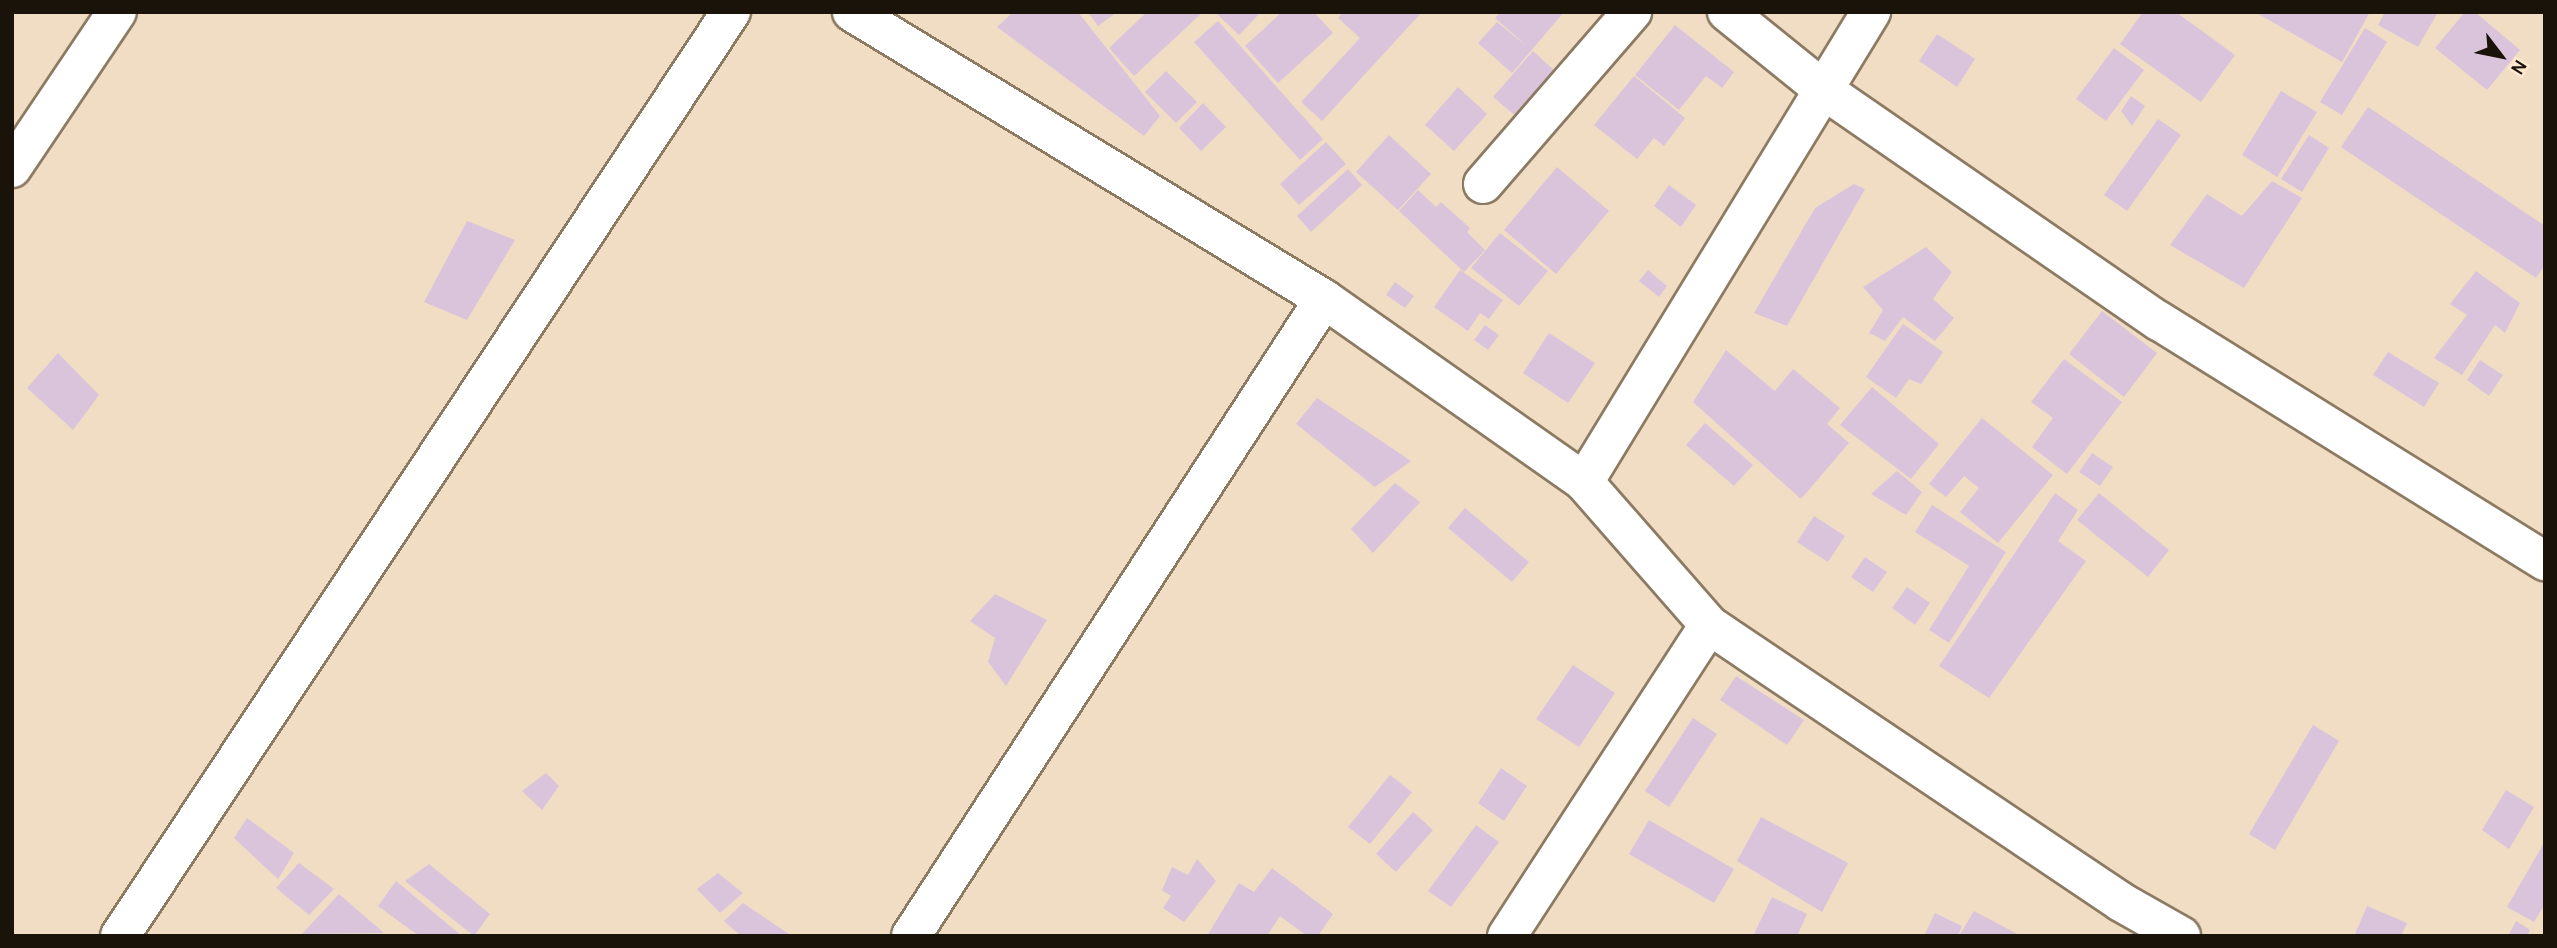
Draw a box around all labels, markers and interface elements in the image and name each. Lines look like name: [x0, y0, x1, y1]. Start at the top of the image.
north arrow: [2466, 21, 2536, 91]
text: N: [2506, 56, 2532, 79]

